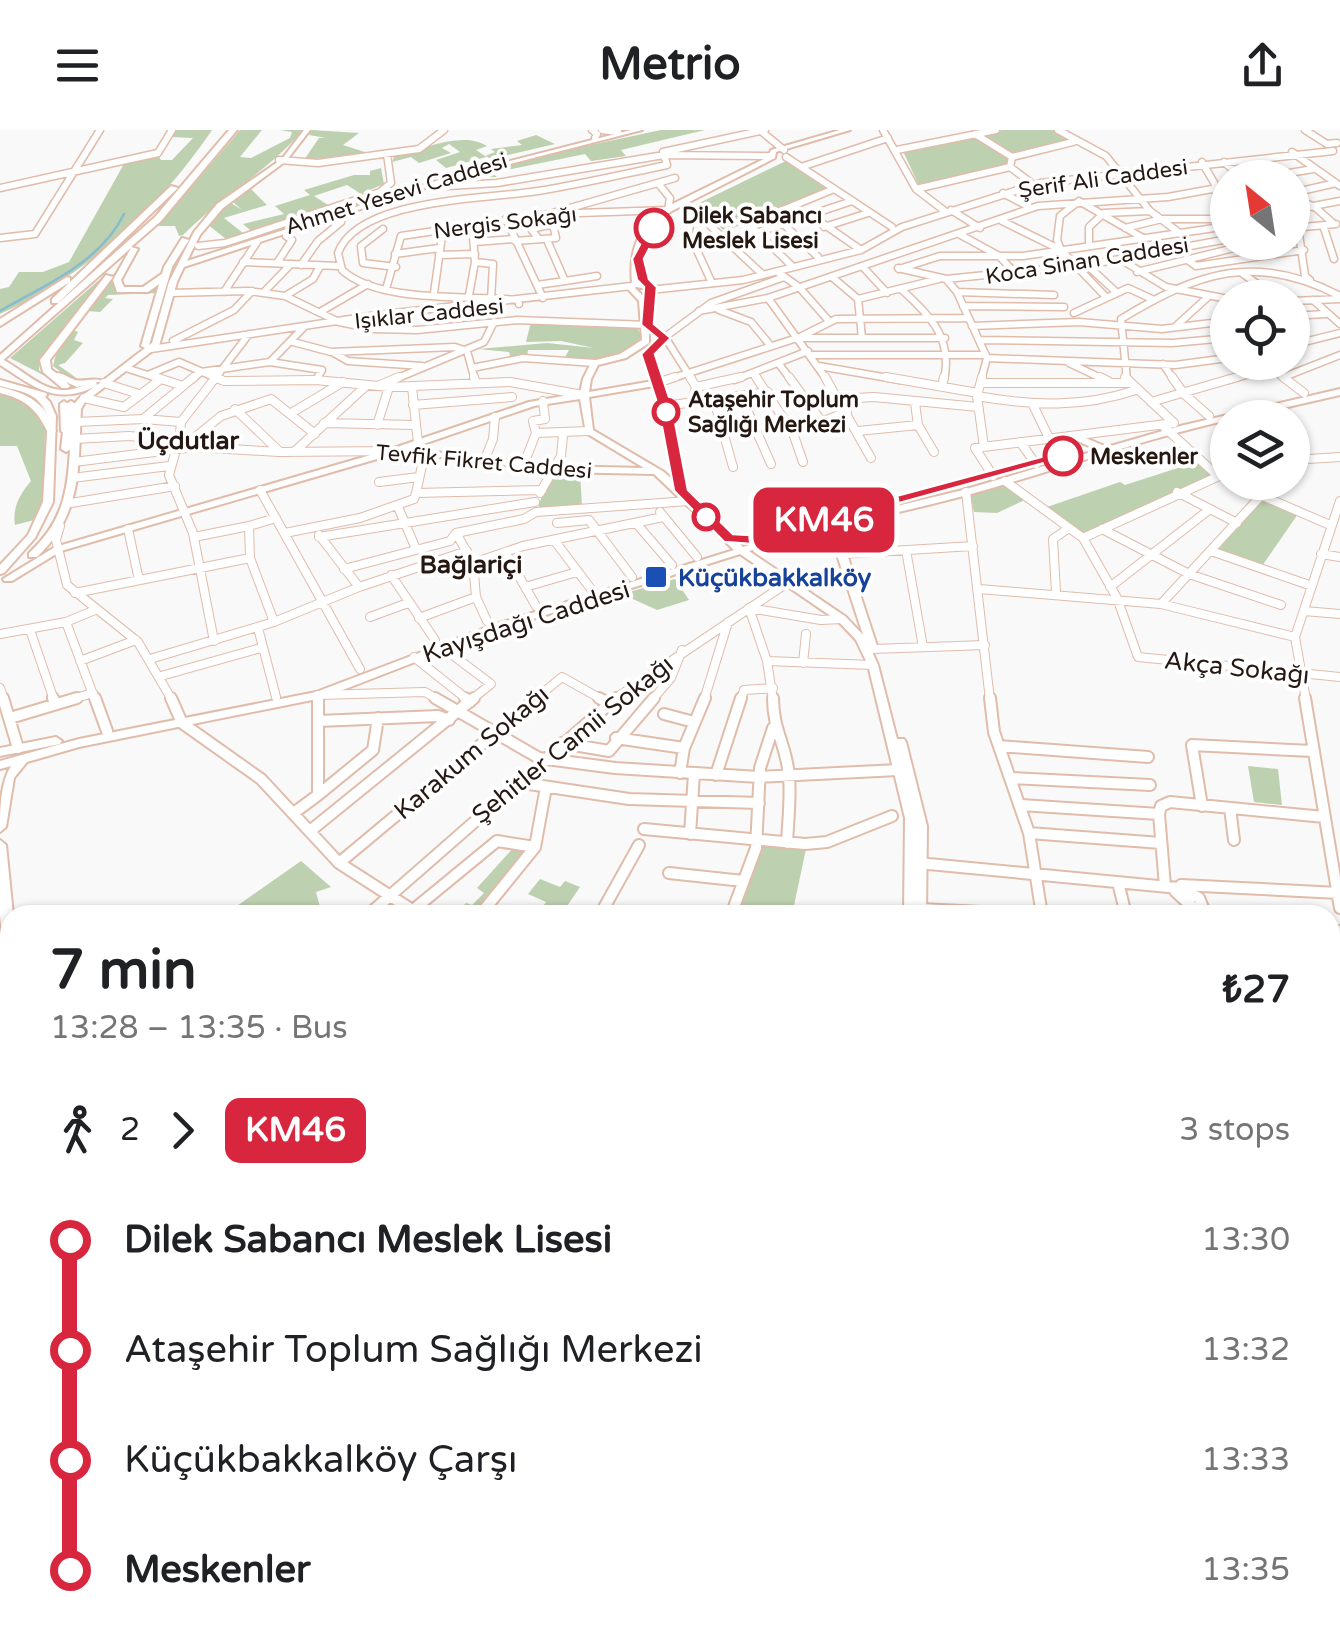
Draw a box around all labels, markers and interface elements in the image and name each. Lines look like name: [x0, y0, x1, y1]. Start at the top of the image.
icon: menu: [50, 38, 105, 93]
text: Metrio: [599, 38, 741, 92]
icon: share: [1235, 38, 1290, 93]
street label: Ahmet Yesevi Caddesi: [282, 148, 511, 240]
street label: Şerif Ali Caddesi: [1017, 154, 1190, 204]
north arrow: [1210, 160, 1310, 260]
map controls: [1210, 160, 1310, 500]
street label: Nergis Sokağı: [432, 201, 578, 245]
place label: Dilek Sabancı Meslek Lisesi: [682, 203, 822, 254]
marker: Dilek Sabancı Meslek Lisesi: [635, 209, 673, 247]
street label: Koca Sinan Caddesi: [984, 232, 1191, 290]
button: locate: [1210, 280, 1310, 380]
street label: Işıklar Caddesi: [353, 293, 505, 335]
place label: Ataşehir Toplum Sağlığı Merkezi: [688, 387, 859, 438]
marker: Ataşehir Toplum Sağlığı Merkezi: [653, 399, 679, 425]
button: layers: [1210, 400, 1310, 500]
district label: Üçdutlar: [137, 426, 239, 456]
marker: Meskenler: [1044, 437, 1082, 475]
street label: Tevfik Fikret Caddesi: [375, 440, 593, 484]
place label: Meskenler: [1090, 444, 1199, 470]
line badge: KM46: [754, 488, 894, 552]
text: KM46: [773, 499, 875, 541]
unlabelled marker: [693, 504, 719, 530]
district label: Bağlariçi: [420, 550, 522, 580]
place label: Küçükbakkalköy: [678, 563, 872, 593]
marker: Küçükbakkalköy: [643, 564, 669, 590]
street label: Kayışdağı Caddesi: [419, 574, 634, 670]
street label: Akça Sokağı: [1163, 645, 1311, 691]
street label: Şehitler Camii Sokağı: [466, 649, 679, 830]
street label: Karakum Sokağı: [388, 679, 555, 826]
text: 7 min: [50, 938, 197, 1004]
text: ₺27: [1222, 967, 1290, 1013]
text: 13:28 – 13:35 · Bus: [50, 1009, 348, 1047]
icon: walk: [50, 1103, 105, 1158]
icon: forward: [155, 1103, 210, 1158]
text: KM46: [245, 1109, 346, 1151]
text: 2: [120, 1111, 140, 1149]
text: 3 stops: [1179, 1111, 1290, 1149]
text: Dilek Sabancı Meslek Lisesi: [124, 1217, 612, 1263]
text: 13:30: [1201, 1221, 1290, 1259]
text: Ataşehir Toplum Sağlığı Merkezi: [124, 1327, 703, 1373]
text: 13:32: [1201, 1331, 1290, 1369]
text: Küçükbakkalköy Çarşı: [124, 1437, 517, 1483]
text: 13:33: [1201, 1441, 1290, 1479]
text: Meskenler: [124, 1547, 310, 1593]
text: 13:35: [1201, 1551, 1290, 1589]

